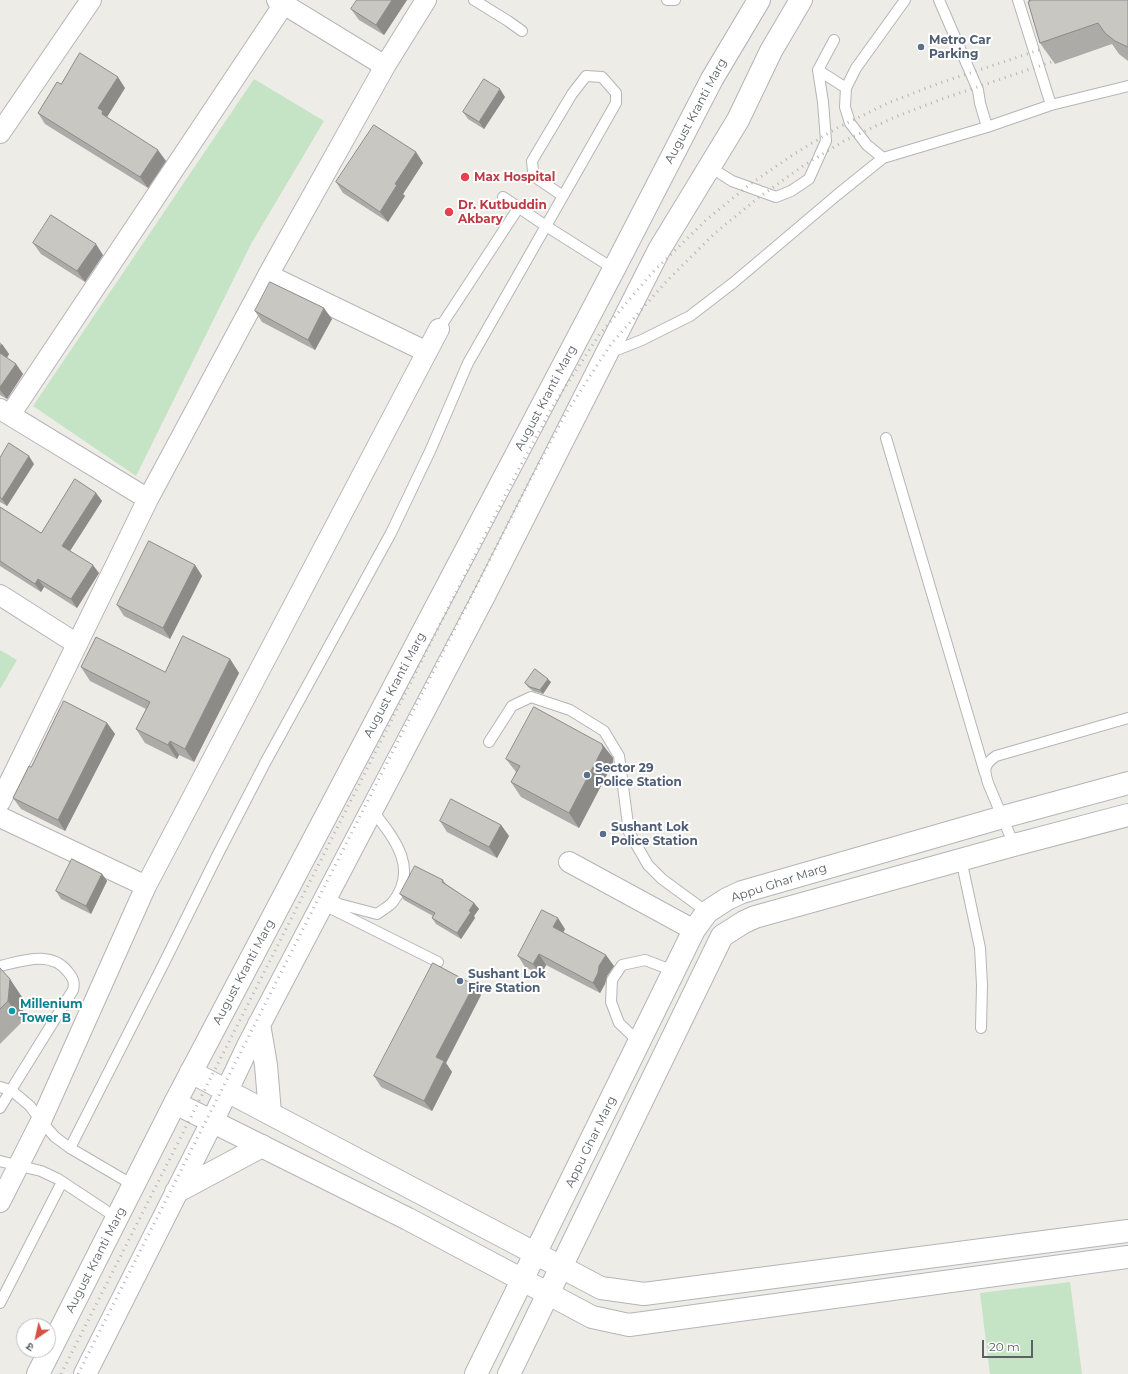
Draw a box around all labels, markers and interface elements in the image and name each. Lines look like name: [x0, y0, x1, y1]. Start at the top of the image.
place label: Metro Car Parking: [929, 33, 991, 61]
marker: Metro Car Parking: [916, 42, 926, 52]
street label: August Kranti Marg: [662, 56, 730, 166]
place label: Max Hospital: [474, 170, 555, 184]
marker: Max Hospital: [459, 171, 471, 183]
place label: Dr. Kutbuddin Akbary: [458, 198, 547, 226]
marker: Dr. Kutbuddin Akbary: [443, 206, 455, 218]
street label: August Kranti Marg: [512, 343, 580, 453]
street label: August Kranti Marg: [361, 630, 429, 740]
place label: Sector 29 Police Station: [595, 761, 682, 789]
marker: Sector 29 Police Station: [582, 770, 592, 780]
place label: Sushant Lok Police Station: [611, 820, 698, 848]
marker: Sushant Lok Police Station: [598, 829, 608, 839]
street label: Appu Ghar Marg: [729, 861, 829, 905]
street label: August Kranti Marg: [210, 917, 278, 1027]
place label: Sushant Lok Fire Station: [468, 967, 546, 995]
marker: Sushant Lok Fire Station: [455, 976, 465, 986]
place label: Millenium Tower B: [20, 997, 83, 1025]
marker: Millenium Tower B: [7, 1006, 17, 1016]
street label: Appu Ghar Marg: [563, 1094, 619, 1190]
street label: August Kranti Marg: [63, 1204, 129, 1316]
north arrow: [16, 1318, 56, 1358]
scale bar: [984, 1332, 1035, 1358]
text: 20 m: [989, 1339, 1020, 1354]
text: उ: [23, 1340, 36, 1355]

